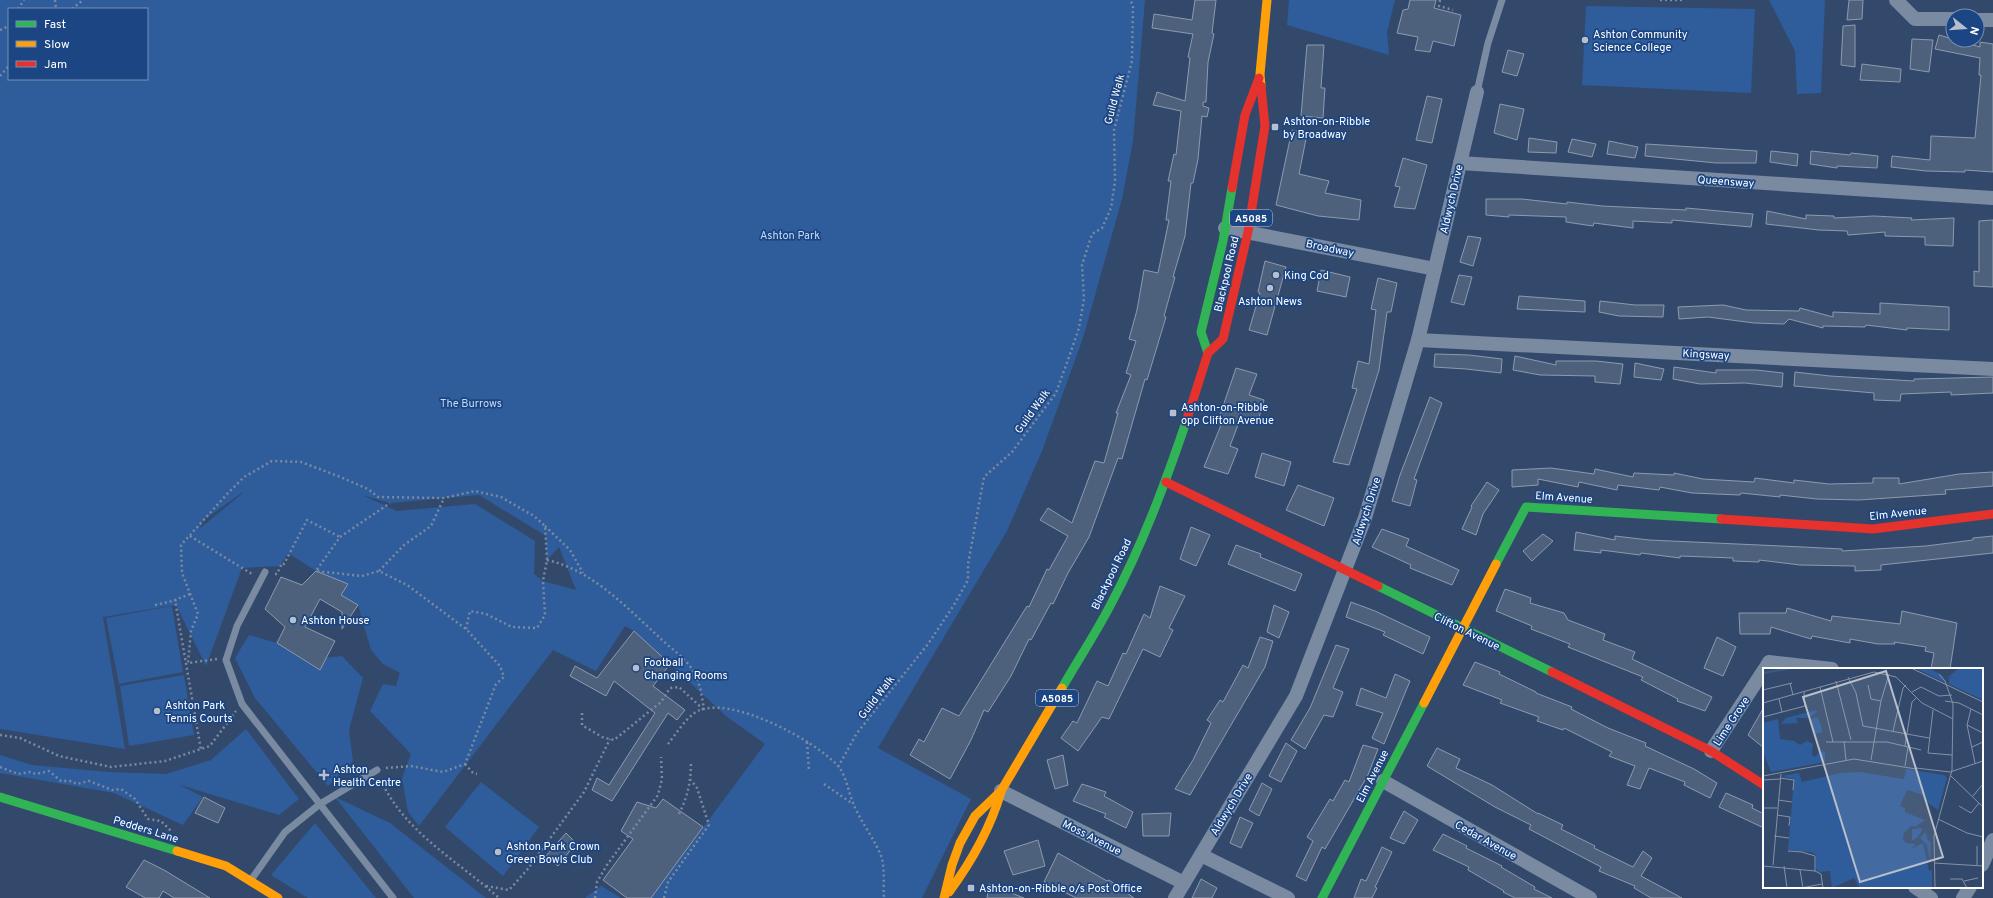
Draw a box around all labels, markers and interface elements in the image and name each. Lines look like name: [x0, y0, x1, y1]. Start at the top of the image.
legend: [8, 8, 148, 80]
north arrow: [1945, 8, 1985, 48]
text: Fast: [44, 17, 66, 33]
text: N: [1966, 25, 1981, 36]
place label: Ashton Community Science College: [1593, 28, 1688, 55]
marker: Ashton Community Science College: [1580, 35, 1590, 45]
text: Slow: [44, 37, 70, 53]
text: Jam: [44, 57, 67, 73]
street label: Guild Walk: [1102, 72, 1128, 126]
place label: Ashton-on-Ribble by Broadway: [1283, 115, 1370, 142]
marker: Ashton-on-Ribble by Broadway: [1270, 122, 1280, 132]
street label: Aldwych Drive: [1437, 163, 1467, 235]
street label: Queensway: [1697, 173, 1755, 191]
road number: A5085: [1230, 210, 1272, 226]
park label: Ashton Park: [760, 229, 820, 243]
street label: Blackpool Road: [1211, 235, 1242, 313]
street label: Broadway: [1304, 237, 1355, 261]
place label: King Cod: [1284, 269, 1329, 283]
marker: King Cod: [1271, 270, 1281, 280]
marker: Ashton News: [1265, 283, 1275, 293]
place label: Ashton News: [1238, 295, 1302, 309]
street label: Kingsway: [1682, 347, 1730, 363]
street label: Guild Walk: [1012, 387, 1054, 437]
park label: The Burrows: [440, 397, 502, 411]
place label: Ashton-on-Ribble opp Clifton Avenue: [1181, 401, 1274, 428]
marker: Ashton-on-Ribble opp Clifton Avenue: [1168, 408, 1178, 418]
street label: Aldwych Drive: [1349, 476, 1385, 547]
street label: Elm Avenue: [1535, 489, 1593, 507]
street label: Elm Avenue: [1869, 504, 1928, 524]
street label: Blackpool Road: [1089, 537, 1135, 612]
street label: Clifton Avenue: [1431, 610, 1502, 654]
place label: Ashton House: [301, 614, 370, 628]
marker: Ashton House: [288, 615, 298, 625]
place label: Football Changing Rooms: [644, 656, 728, 683]
marker: Football Changing Rooms: [631, 663, 641, 673]
inset map: [1763, 668, 1983, 888]
street label: Guild Walk: [855, 673, 898, 722]
road number: A5085: [1036, 690, 1078, 706]
street label: Lime Grove: [1711, 694, 1753, 749]
place label: Ashton Park Tennis Courts: [165, 699, 233, 726]
marker: Ashton Park Tennis Courts: [152, 706, 162, 716]
street label: Elm Avenue: [1354, 747, 1392, 805]
place label: Ashton Health Centre: [333, 763, 401, 790]
marker: Ashton Health Centre: [318, 769, 330, 781]
street label: Aldwych Drive: [1208, 771, 1256, 838]
street label: Pedders Lane: [111, 813, 180, 847]
street label: Moss Avenue: [1060, 817, 1123, 859]
street label: Cedar Avenue: [1452, 818, 1519, 864]
place label: Ashton Park Crown Green Bowls Club: [506, 840, 600, 867]
marker: Ashton Park Crown Green Bowls Club: [493, 847, 503, 857]
place label: Ashton-on-Ribble o/s Post Office: [979, 882, 1142, 896]
marker: Ashton-on-Ribble o/s Post Office: [966, 883, 976, 893]

